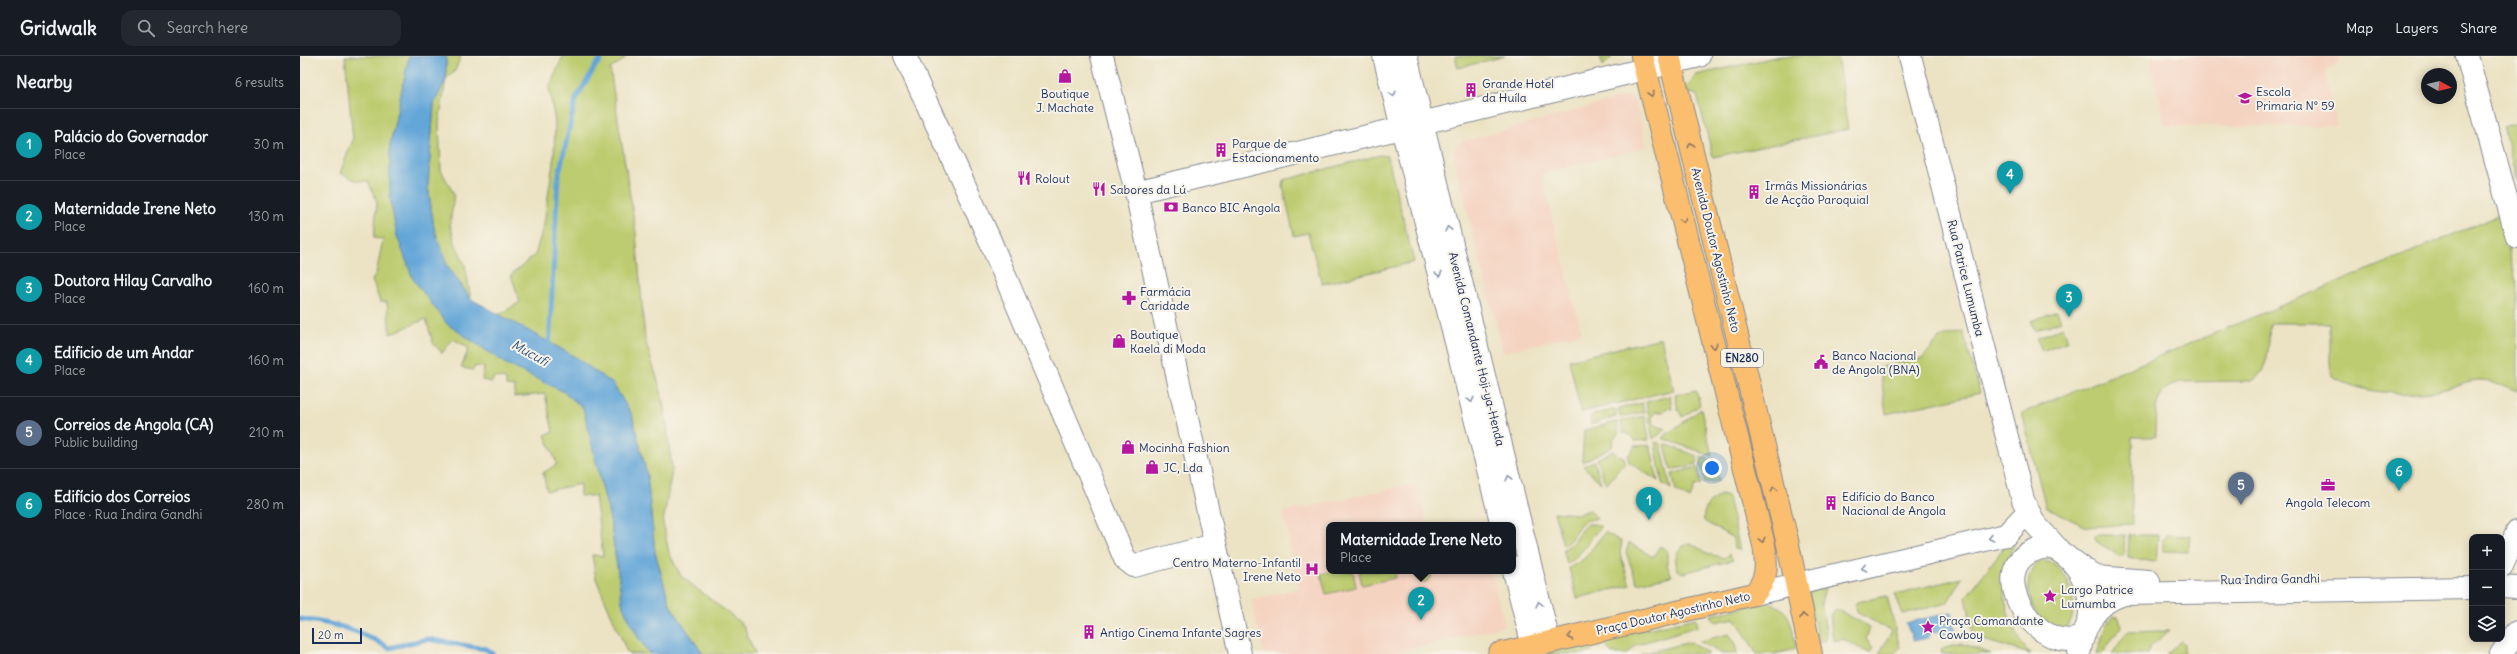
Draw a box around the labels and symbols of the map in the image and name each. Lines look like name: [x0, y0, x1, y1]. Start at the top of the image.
shop icon: Boutique J. Machate: [1057, 68, 1073, 84]
north arrow: [2421, 68, 2457, 104]
place label: Grande Hotel da Huíla: [1482, 76, 1554, 105]
building icon: Grande Hotel da Huíla: [1463, 82, 1479, 98]
place label: Escola Primaria Nº 59: [2256, 84, 2335, 113]
place label: Boutique J. Machate: [1036, 86, 1094, 115]
school or university icon: Escola Primaria Nº 59: [2237, 90, 2253, 106]
one-way arrow: [1389, 91, 1397, 97]
one-way arrow: [1647, 91, 1655, 97]
place label: Parque de Estacionamento: [1232, 136, 1320, 165]
building icon: Parque de Estacionamento: [1213, 142, 1229, 158]
one-way arrow: [1687, 142, 1695, 148]
pin: 4: [1997, 161, 2023, 194]
street label: Avenida Doutor Agostinho Neto: [1688, 166, 1744, 334]
restaurant icon: Rolout: [1016, 170, 1032, 186]
place label: Rolout: [1035, 171, 1070, 186]
place label: Irmãs Missionárias de Acção Paroquial: [1765, 178, 1869, 207]
restaurant icon: Sabores da Lú: [1091, 181, 1107, 197]
place label: Sabores da Lú: [1110, 182, 1186, 197]
building icon: Irmãs Missionárias de Acção Paroquial: [1746, 184, 1762, 200]
bank icon: Banco BIC Angola: [1163, 199, 1179, 215]
place label: Banco BIC Angola: [1182, 200, 1281, 215]
one-way arrow: [1678, 217, 1686, 223]
street label: Rua Patrice Lumumba: [1944, 218, 1988, 338]
one-way arrow: [1444, 226, 1453, 233]
street label: Avenida Comandante Hoji-ya-Henda: [1446, 250, 1508, 448]
one-way arrow: [1434, 270, 1443, 277]
place label: Farmácia Caridade: [1140, 284, 1191, 313]
pin: 3: [2056, 284, 2082, 317]
pharmacy icon: Farmácia Caridade: [1121, 290, 1137, 306]
place label: Boutique Kaela di Moda: [1130, 327, 1206, 356]
shop icon: Boutique Kaela di Moda: [1111, 333, 1127, 349]
water label: Mucufi: [509, 336, 553, 371]
one-way arrow: [1710, 343, 1718, 349]
place label: Banco Nacional de Angola (BNA): [1832, 348, 1920, 377]
road number: EN280: [1721, 349, 1763, 367]
public building icon: Banco Nacional de Angola (BNA): [1813, 354, 1829, 370]
one-way arrow: [1466, 397, 1474, 403]
shop icon: Mocinha Fashion: [1120, 439, 1136, 455]
place label: Mocinha Fashion: [1139, 440, 1230, 455]
your location: [1702, 458, 1722, 478]
pin: 6: [2386, 458, 2412, 491]
shop icon: JC, Lda: [1144, 459, 1160, 475]
place label: JC, Lda: [1163, 460, 1203, 475]
pin: 5: [2228, 472, 2254, 505]
one-way arrow: [1505, 475, 1513, 481]
office icon: Angola Telecom: [2320, 477, 2336, 493]
one-way arrow: [1770, 486, 1779, 493]
pin: 1: [1636, 487, 1662, 520]
place label: Edifício do Banco Nacional de Angola: [1842, 489, 1946, 518]
building icon: Edifício do Banco Nacional de Angola: [1823, 495, 1839, 511]
place label: Angola Telecom: [2286, 495, 2371, 510]
one-way arrow: [1988, 533, 1995, 542]
one-way arrow: [1758, 537, 1766, 544]
place label: Centro Materno-Infantil Irene Neto: [1173, 555, 1301, 584]
hospital icon: Centro Materno-Infantil Irene Neto: [1304, 561, 1320, 577]
one-way arrow: [1861, 564, 1867, 572]
street label: Rua Indira Gandhi: [2220, 571, 2320, 587]
place label: Largo Patrice Lumumba: [2061, 582, 2133, 611]
pin: 2: [1408, 587, 1434, 620]
street label: Praça Doutor Agostinho Neto: [1595, 588, 1752, 638]
place icon: Largo Patrice Lumumba: [2042, 588, 2058, 604]
one-way arrow: [1536, 601, 1544, 608]
one-way arrow: [1799, 613, 1808, 619]
place label: Praça Comandante Cowboy: [1939, 613, 2043, 642]
place icon: Praça Comandante Cowboy: [1920, 619, 1936, 635]
building icon: Antigo Cinema Infante Sagres: [1081, 624, 1097, 640]
place label: Antigo Cinema Infante Sagres: [1100, 625, 1261, 640]
scale bar: [312, 626, 362, 645]
one-way arrow: [1566, 633, 1573, 641]

